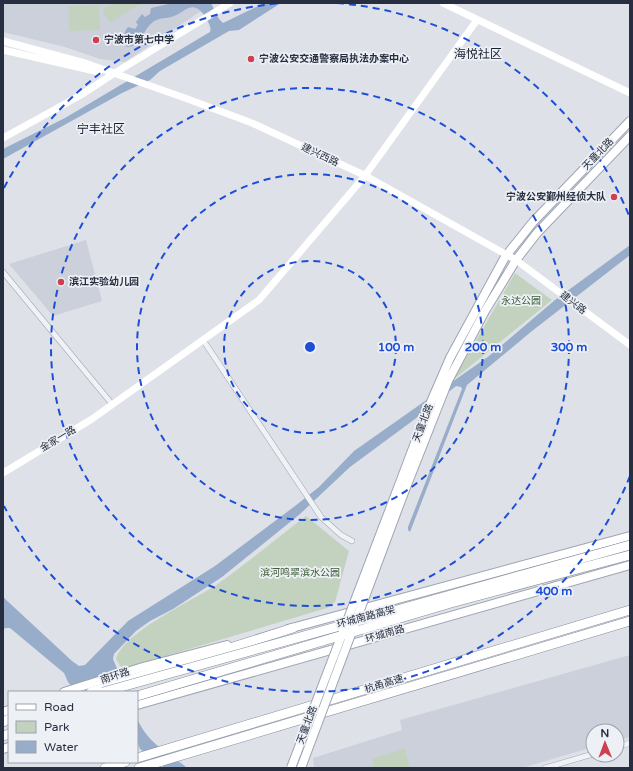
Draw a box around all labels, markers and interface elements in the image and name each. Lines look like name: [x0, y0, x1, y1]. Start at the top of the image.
place label: 宁波市第七中学: [104, 34, 174, 46]
marker: 宁波市第七中学: [91, 35, 101, 45]
district label: 海悦社区: [454, 47, 502, 61]
place label: 宁波公安交通警察局执法办案中心: [259, 52, 409, 65]
marker: 宁波公安交通警察局执法办案中心: [246, 54, 256, 64]
district label: 宁丰社区: [77, 122, 125, 136]
street label: 天童北路: [580, 135, 616, 173]
street label: 建兴西路: [299, 141, 341, 169]
place label: 宁波公安鄞州经侦大队: [506, 190, 606, 203]
marker: 宁波公安鄞州经侦大队: [609, 192, 619, 202]
place label: 滨江实验幼儿园: [69, 275, 139, 288]
marker: 滨江实验幼儿园: [56, 277, 66, 287]
street label: 建兴路: [557, 289, 589, 317]
park label: 永达公园: [501, 295, 541, 307]
centre of rings: [303, 340, 317, 354]
text: 100 m: [378, 340, 414, 354]
text: 200 m: [465, 340, 501, 354]
text: 300 m: [551, 340, 587, 354]
street label: 天童北路: [410, 402, 436, 444]
street label: 金家一路: [38, 424, 78, 454]
park label: 滨河鸣翠滨水公园: [260, 567, 340, 579]
text: 400 m: [536, 584, 572, 598]
street label: 环城南路高架: [335, 603, 397, 631]
street label: 环城南路: [364, 623, 406, 645]
street label: 南环路: [99, 666, 131, 686]
street label: 杭甬高速: [363, 672, 405, 696]
legend: [8, 691, 138, 763]
text: Road: [44, 700, 74, 714]
street label: 天童北路: [294, 704, 320, 746]
text: Park: [44, 720, 70, 734]
north arrow: [585, 723, 625, 763]
text: N: [600, 727, 609, 740]
text: Water: [44, 740, 79, 754]

